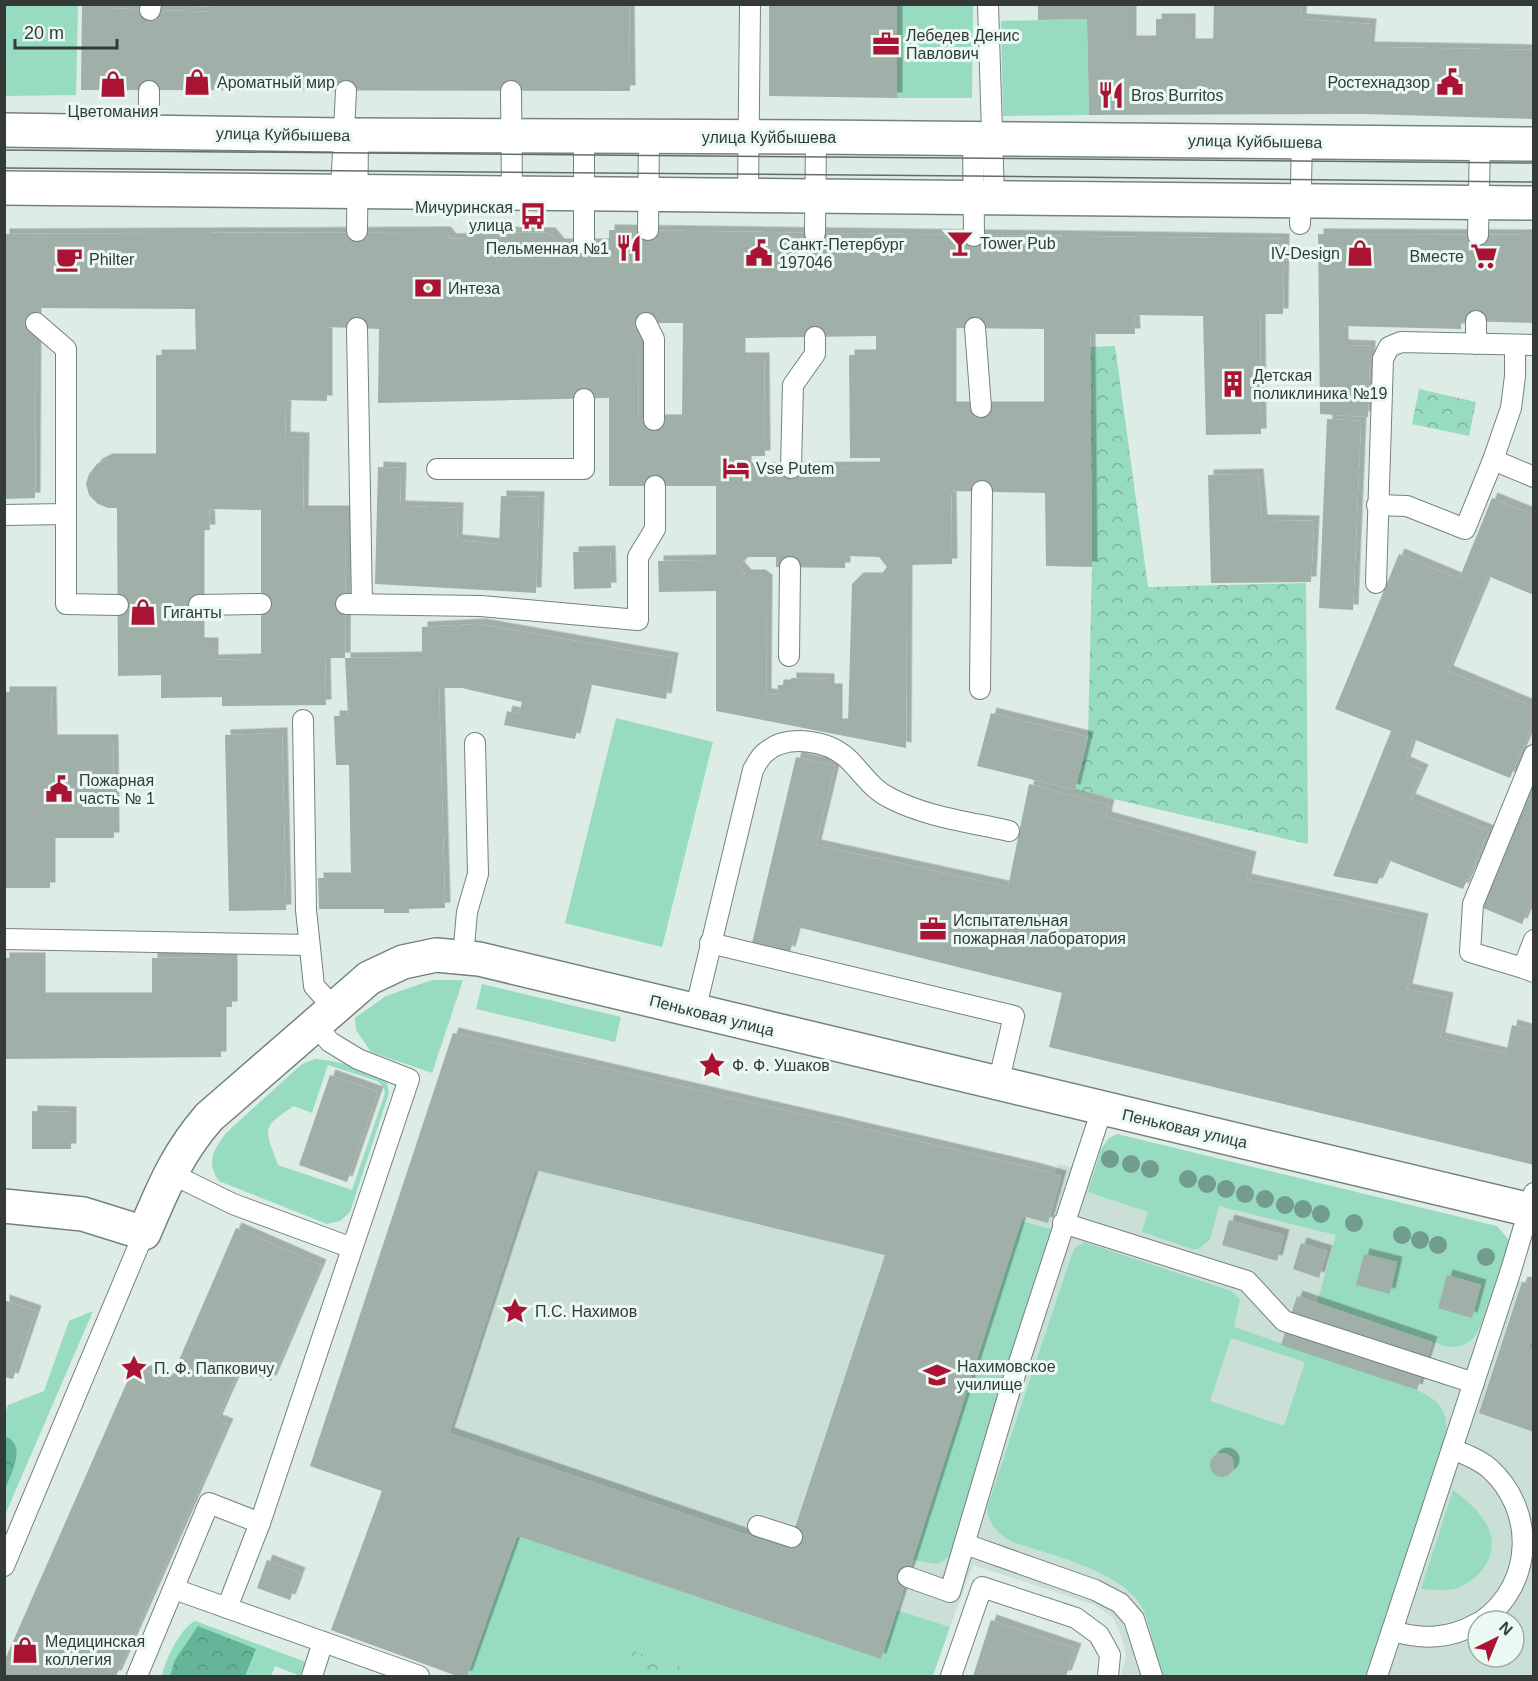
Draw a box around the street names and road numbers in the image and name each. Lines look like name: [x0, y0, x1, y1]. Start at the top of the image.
street label: улица Куйбышева: [216, 125, 350, 144]
street label: улица Куйбышева: [702, 129, 836, 146]
street label: улица Куйбышева: [1188, 132, 1322, 151]
street label: Пеньковая улица: [648, 992, 776, 1039]
street label: Пеньковая улица: [1121, 1106, 1249, 1151]

